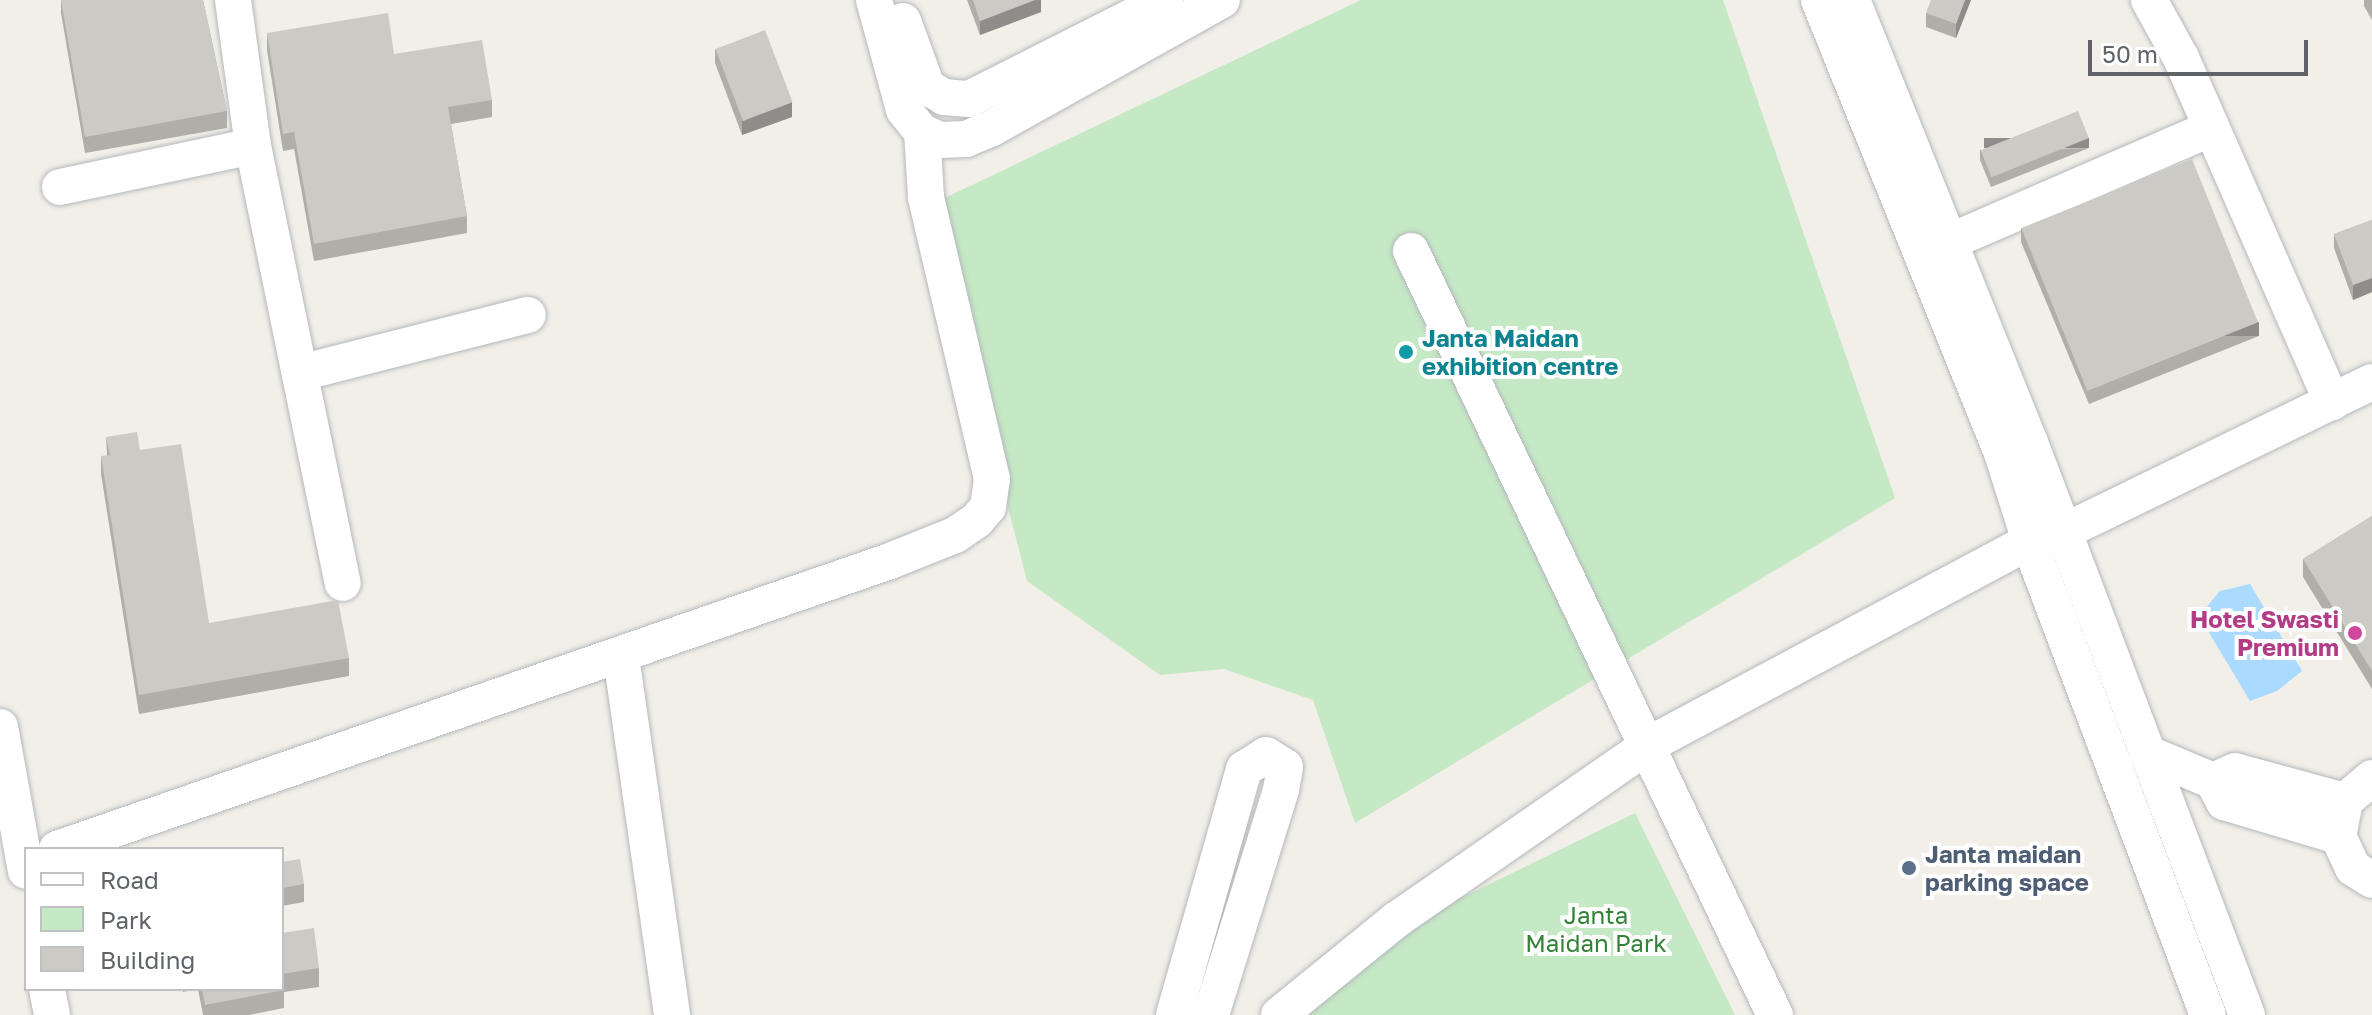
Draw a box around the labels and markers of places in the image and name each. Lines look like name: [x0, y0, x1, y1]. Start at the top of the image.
place label: Janta Maidan exhibition centre: [1422, 324, 1618, 380]
marker: Janta Maidan exhibition centre: [1397, 343, 1415, 361]
place label: Hotel Swasti Premium: [2190, 605, 2339, 661]
marker: Hotel Swasti Premium: [2346, 624, 2364, 642]
place label: Janta maidan parking space: [1925, 840, 2089, 896]
marker: Janta maidan parking space: [1900, 859, 1918, 877]

